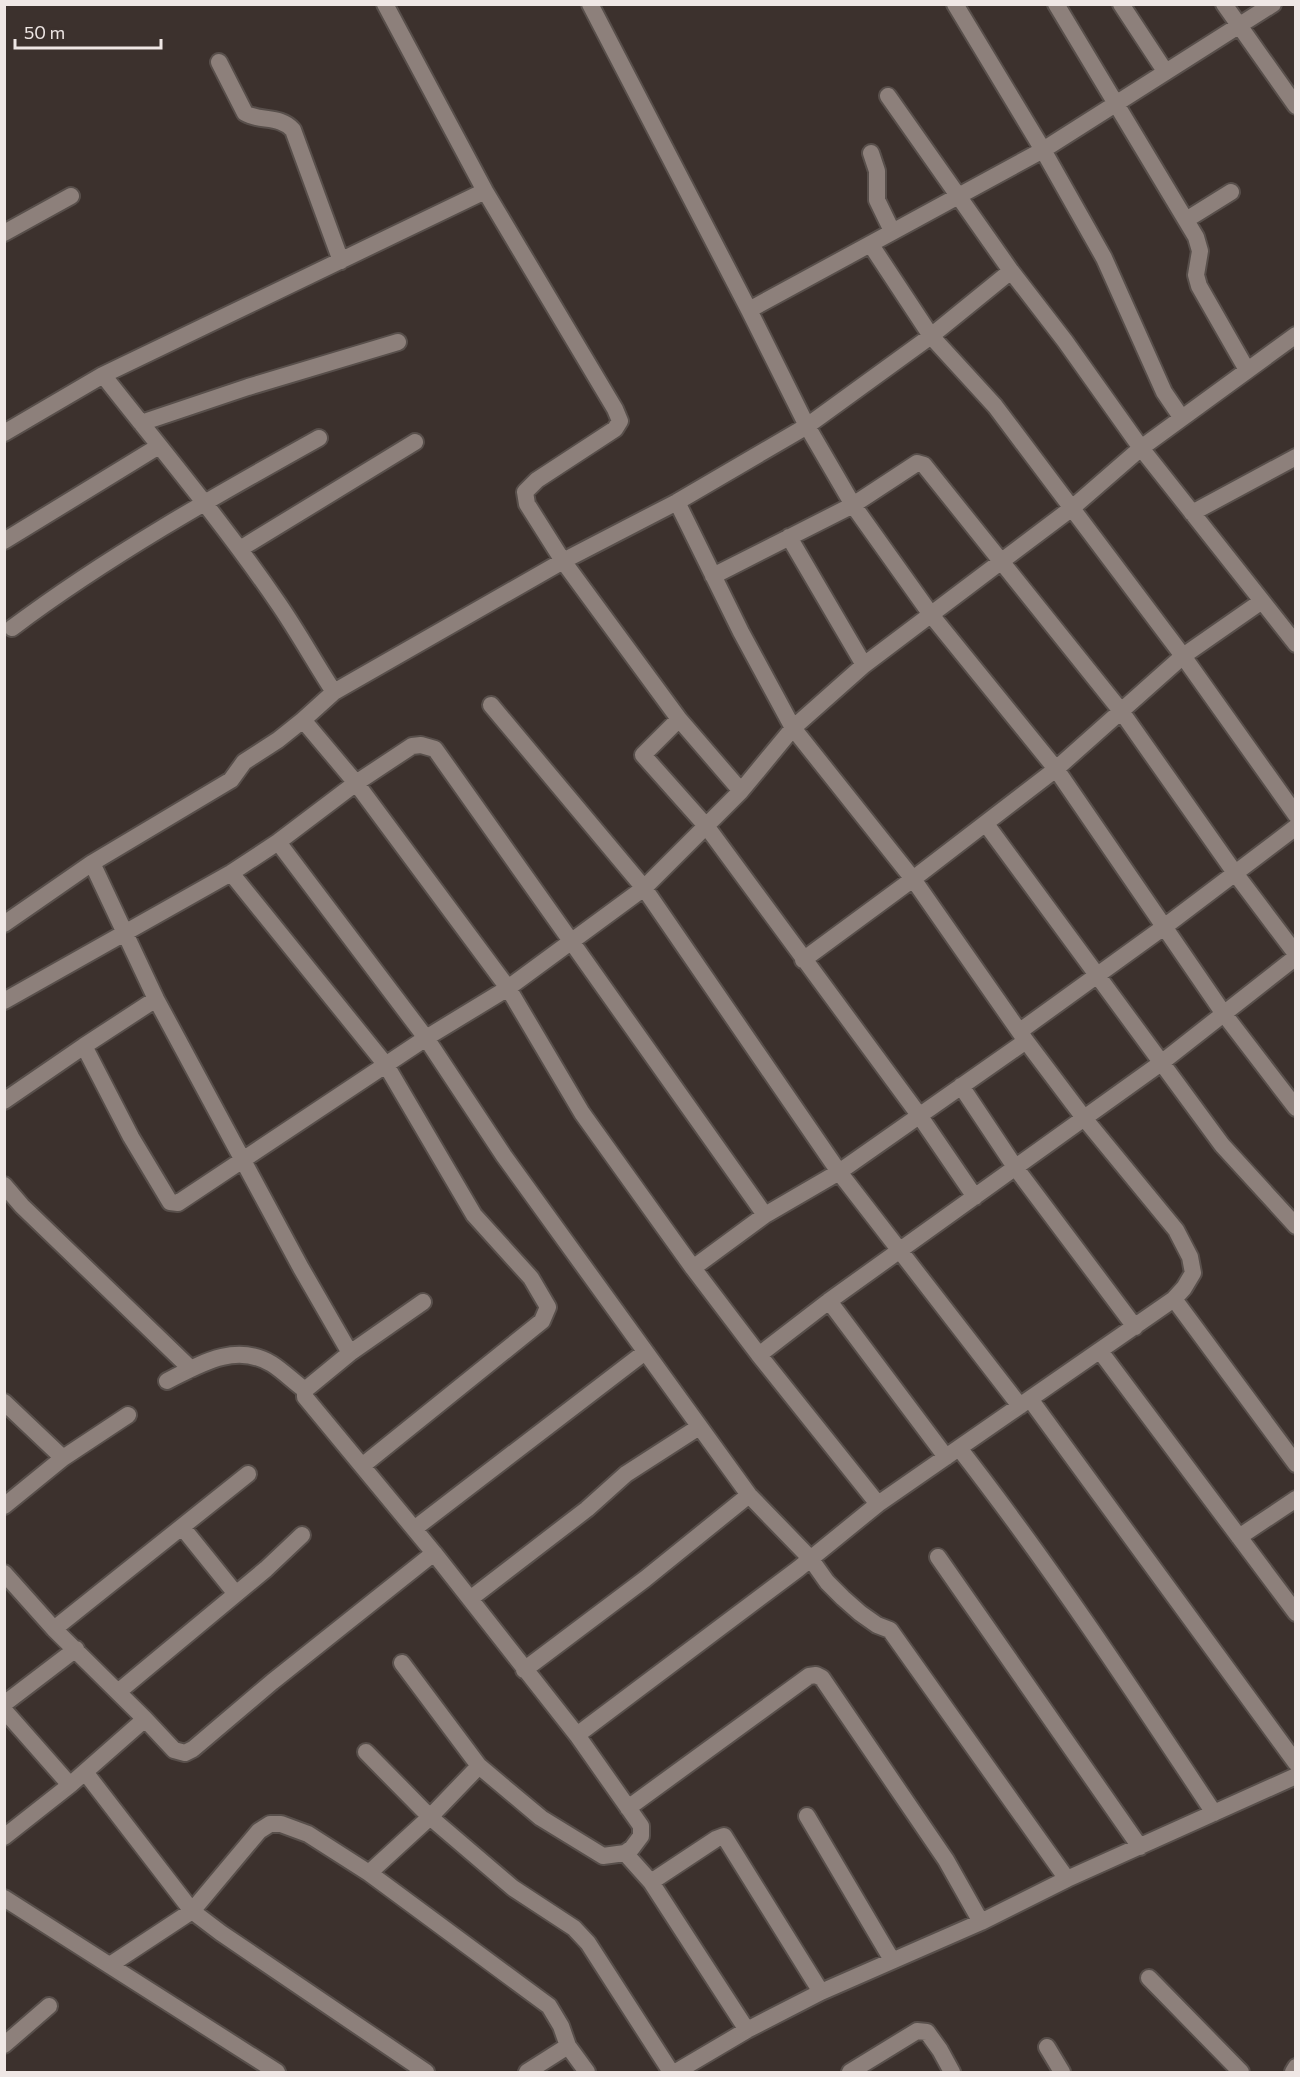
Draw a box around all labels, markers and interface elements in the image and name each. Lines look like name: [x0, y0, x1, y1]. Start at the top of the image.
scale bar: [15, 12, 160, 50]
text: 50 m: [24, 21, 65, 43]

